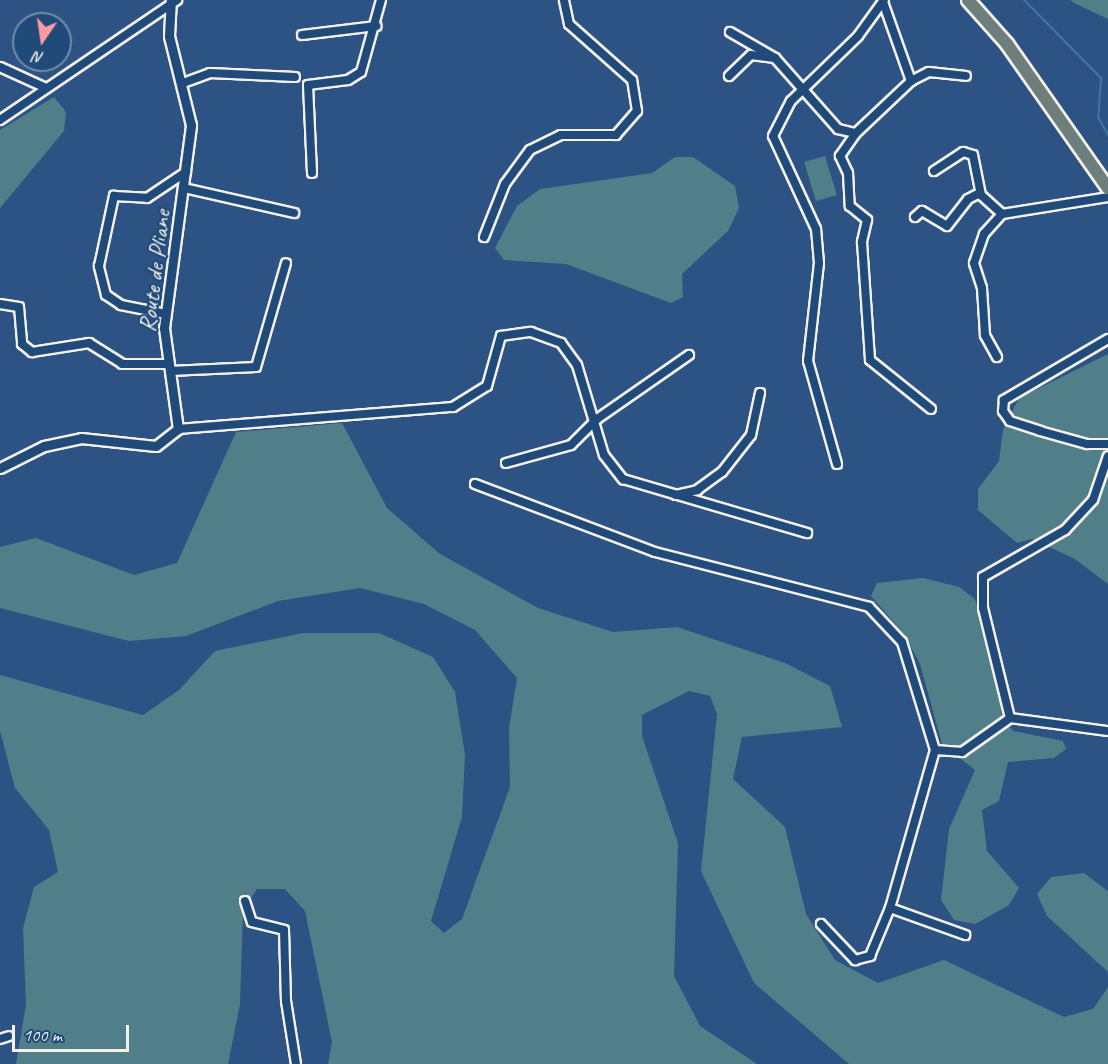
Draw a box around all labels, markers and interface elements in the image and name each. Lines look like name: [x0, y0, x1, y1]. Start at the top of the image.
north arrow: [12, 12, 72, 72]
text: N: [31, 47, 45, 68]
street label: Route de Pliane: [133, 208, 177, 334]
scale bar: [15, 1013, 132, 1051]
text: 100 m: [23, 1024, 62, 1046]

